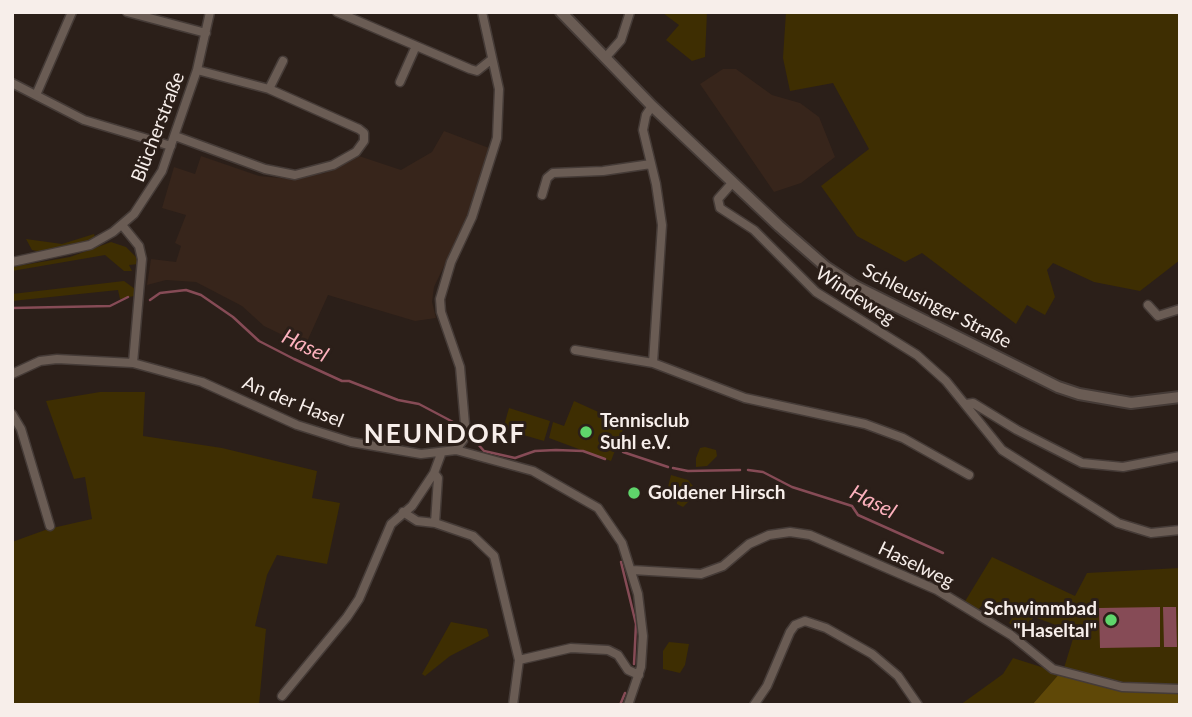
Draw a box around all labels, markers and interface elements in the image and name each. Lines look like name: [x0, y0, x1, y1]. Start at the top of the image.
street label: Blücherstraße: [127, 69, 189, 185]
street label: Schleusinger Straße: [859, 259, 1015, 353]
street label: Windeweg: [811, 262, 899, 330]
water label: Hasel: [278, 324, 332, 368]
street label: An der Hasel: [239, 371, 347, 433]
place label: Tennisclub Suhl e.V.: [600, 410, 689, 454]
district label: NEUNDORF: [365, 419, 525, 451]
marker: Tennisclub Suhl e.V.: [578, 424, 594, 440]
water label: Hasel: [846, 480, 900, 524]
place label: Goldener Hirsch: [648, 482, 785, 504]
marker: Goldener Hirsch: [626, 485, 642, 501]
street label: Haselweg: [875, 537, 957, 593]
place label: Schwimmbad "Haseltal": [984, 598, 1097, 642]
marker: Schwimmbad "Haseltal": [1103, 612, 1119, 628]

